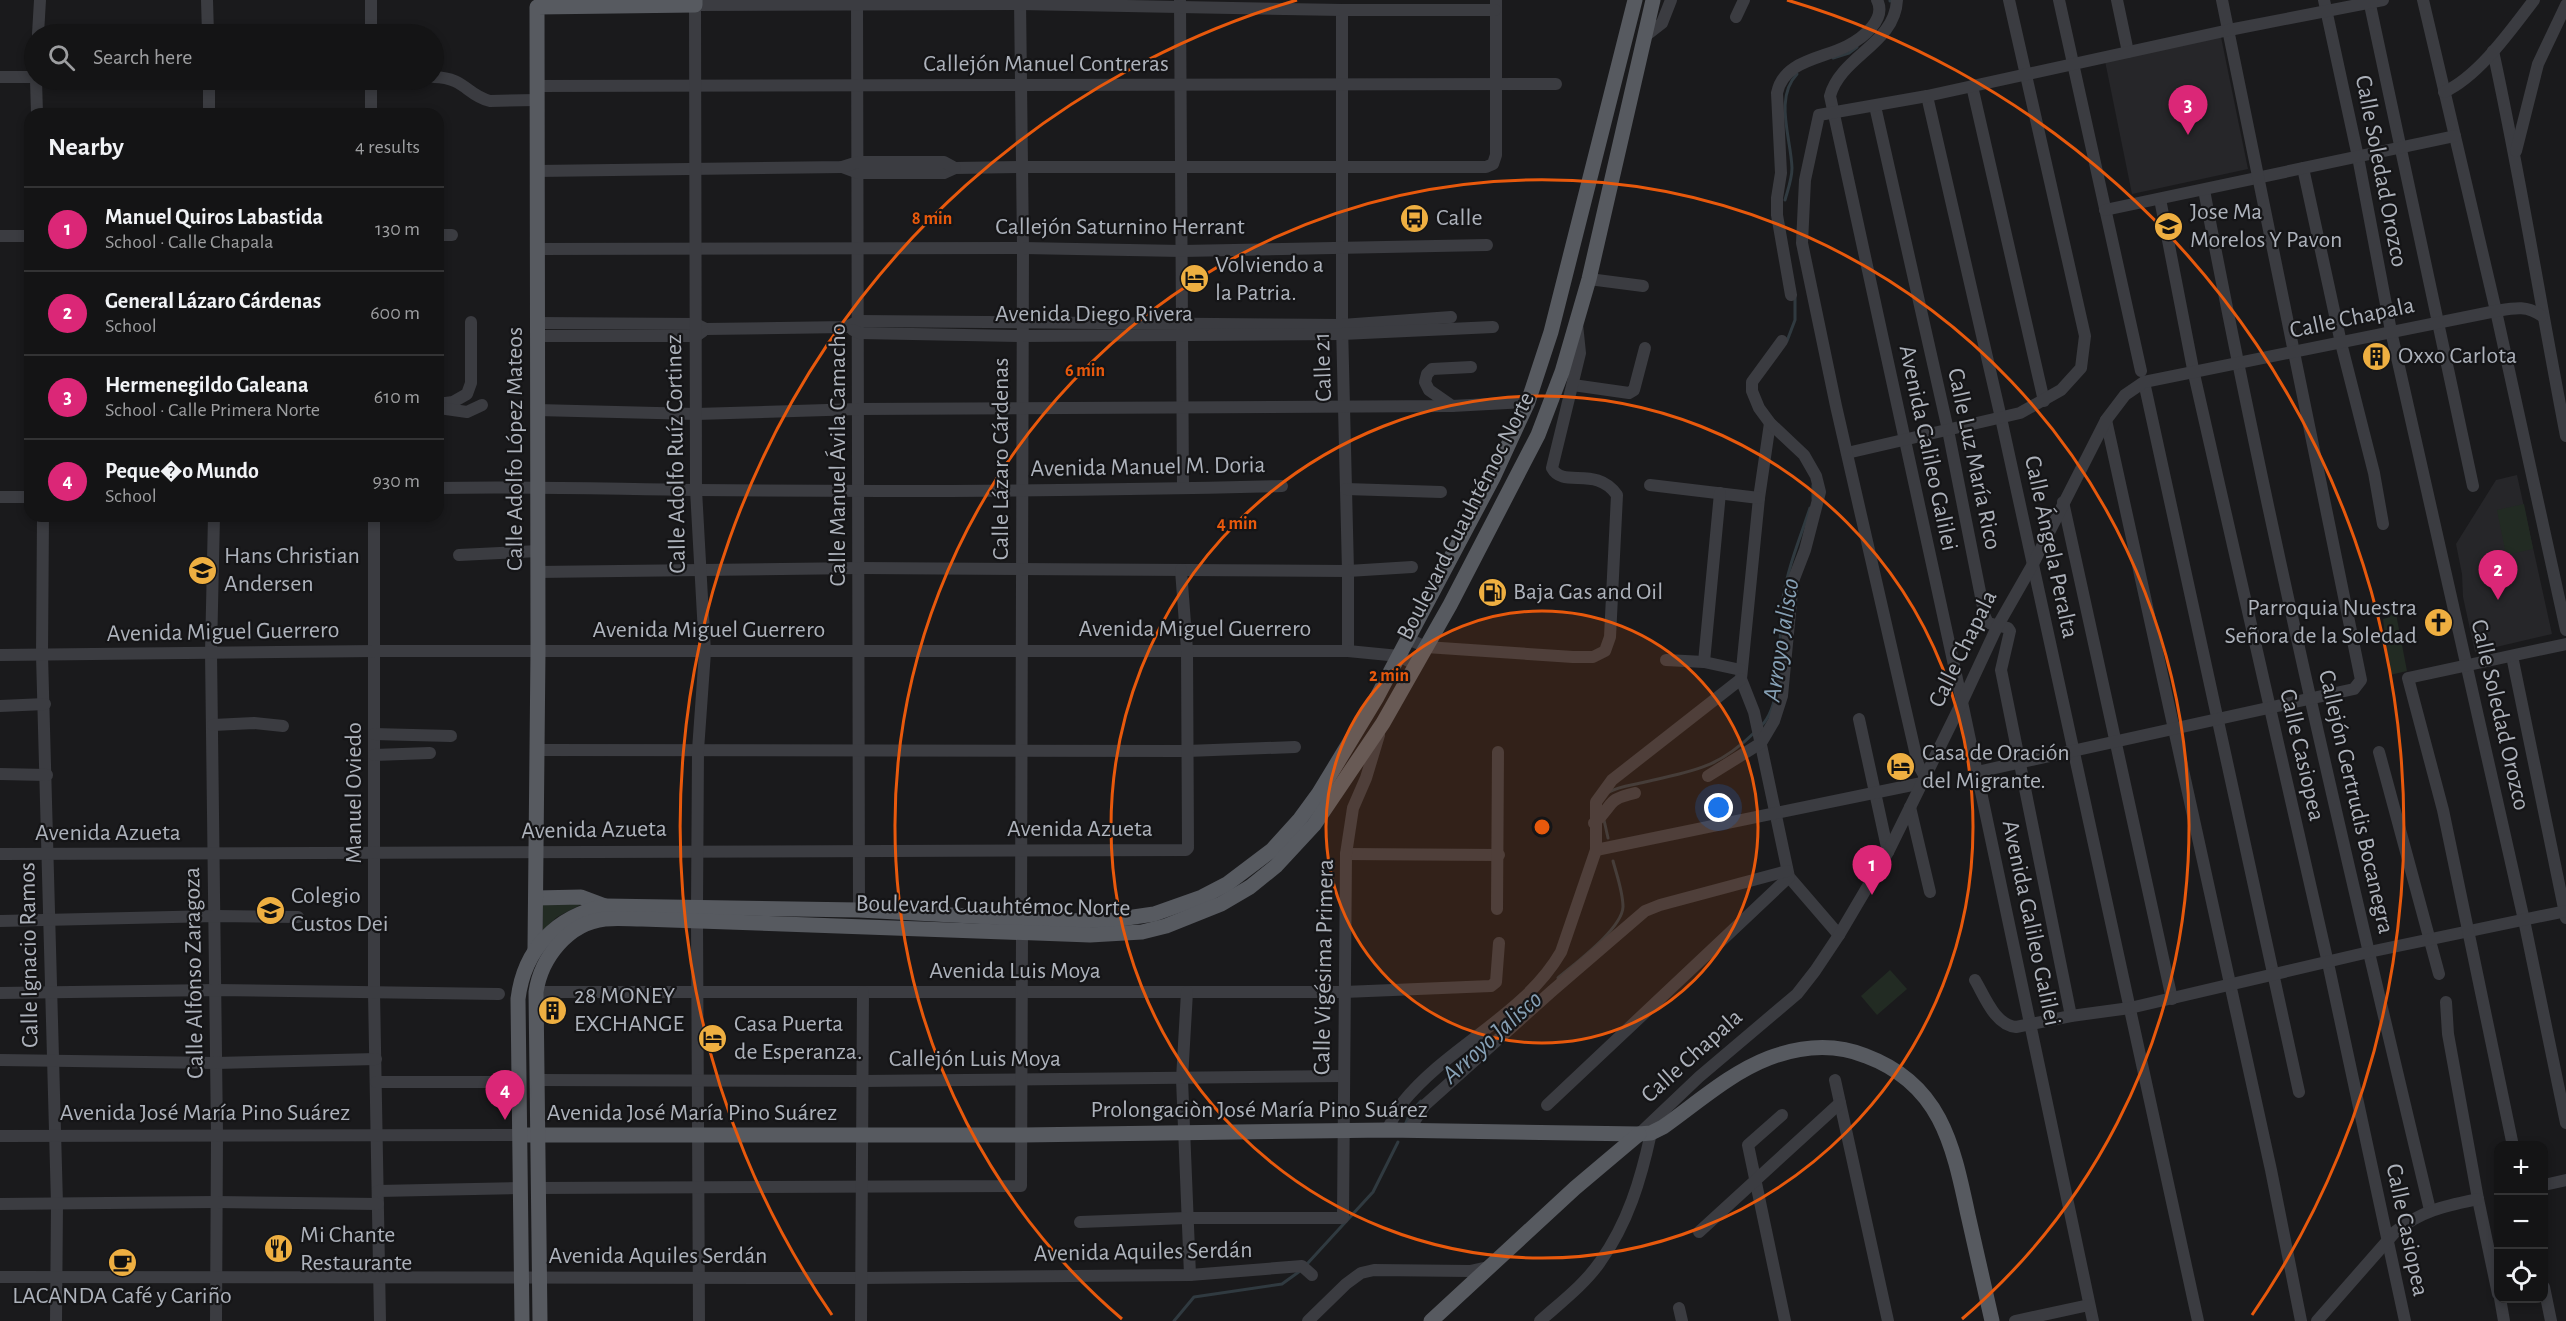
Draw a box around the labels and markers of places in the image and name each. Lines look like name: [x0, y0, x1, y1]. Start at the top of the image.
pin: 3: [2168, 86, 2208, 135]
place label: Jose Ma Morelos Y Pavon: [2190, 200, 2342, 252]
bus stop icon: Calle: [1399, 202, 1431, 234]
place label: Calle: [1436, 206, 1483, 230]
school or university icon: Jose Ma Morelos Y Pavon: [2153, 210, 2185, 242]
place label: Volviendo a la Patria.: [1215, 253, 1324, 305]
hotel icon: Volviendo a la Patria.: [1178, 263, 1210, 295]
building icon: Oxxo Carlota: [2361, 340, 2393, 372]
place label: Oxxo Carlota: [2398, 344, 2517, 368]
place label: Hans Christian Andersen: [224, 544, 360, 596]
pin: 2: [2478, 550, 2518, 600]
school or university icon: Hans Christian Andersen: [187, 554, 219, 586]
fuel station icon: Baja Gas and Oil: [1476, 576, 1508, 608]
place label: Baja Gas and Oil: [1513, 580, 1663, 604]
place label: Parroquia Nuestra Señora de la Soledad: [2225, 596, 2417, 648]
church icon: Parroquia Nuestra Señora de la Soledad: [2422, 606, 2454, 638]
place label: Casa de Oración del Migrante.: [1922, 741, 2070, 793]
hotel icon: Casa de Oración del Migrante.: [1885, 751, 1917, 783]
centre of rings: [1532, 817, 1552, 837]
pin: 1: [1852, 846, 1892, 895]
place label: Colegio Custos Dei: [291, 884, 389, 936]
school or university icon: Colegio Custos Dei: [254, 894, 286, 926]
place label: 28 MONEY EXCHANGE: [574, 984, 684, 1036]
building icon: 28 MONEY EXCHANGE: [537, 994, 569, 1026]
place label: Casa Puerta de Esperanza.: [734, 1012, 862, 1064]
hotel icon: Casa Puerta de Esperanza.: [697, 1022, 729, 1054]
pin: 4: [486, 1070, 524, 1120]
place label: Mi Chante Restaurante: [300, 1223, 412, 1275]
restaurant icon: Mi Chante Restaurante: [263, 1233, 295, 1265]
cafe icon: LACANDA Café y Cariño: [106, 1247, 138, 1279]
place label: LACANDA Café y Cariño: [12, 1284, 232, 1308]

